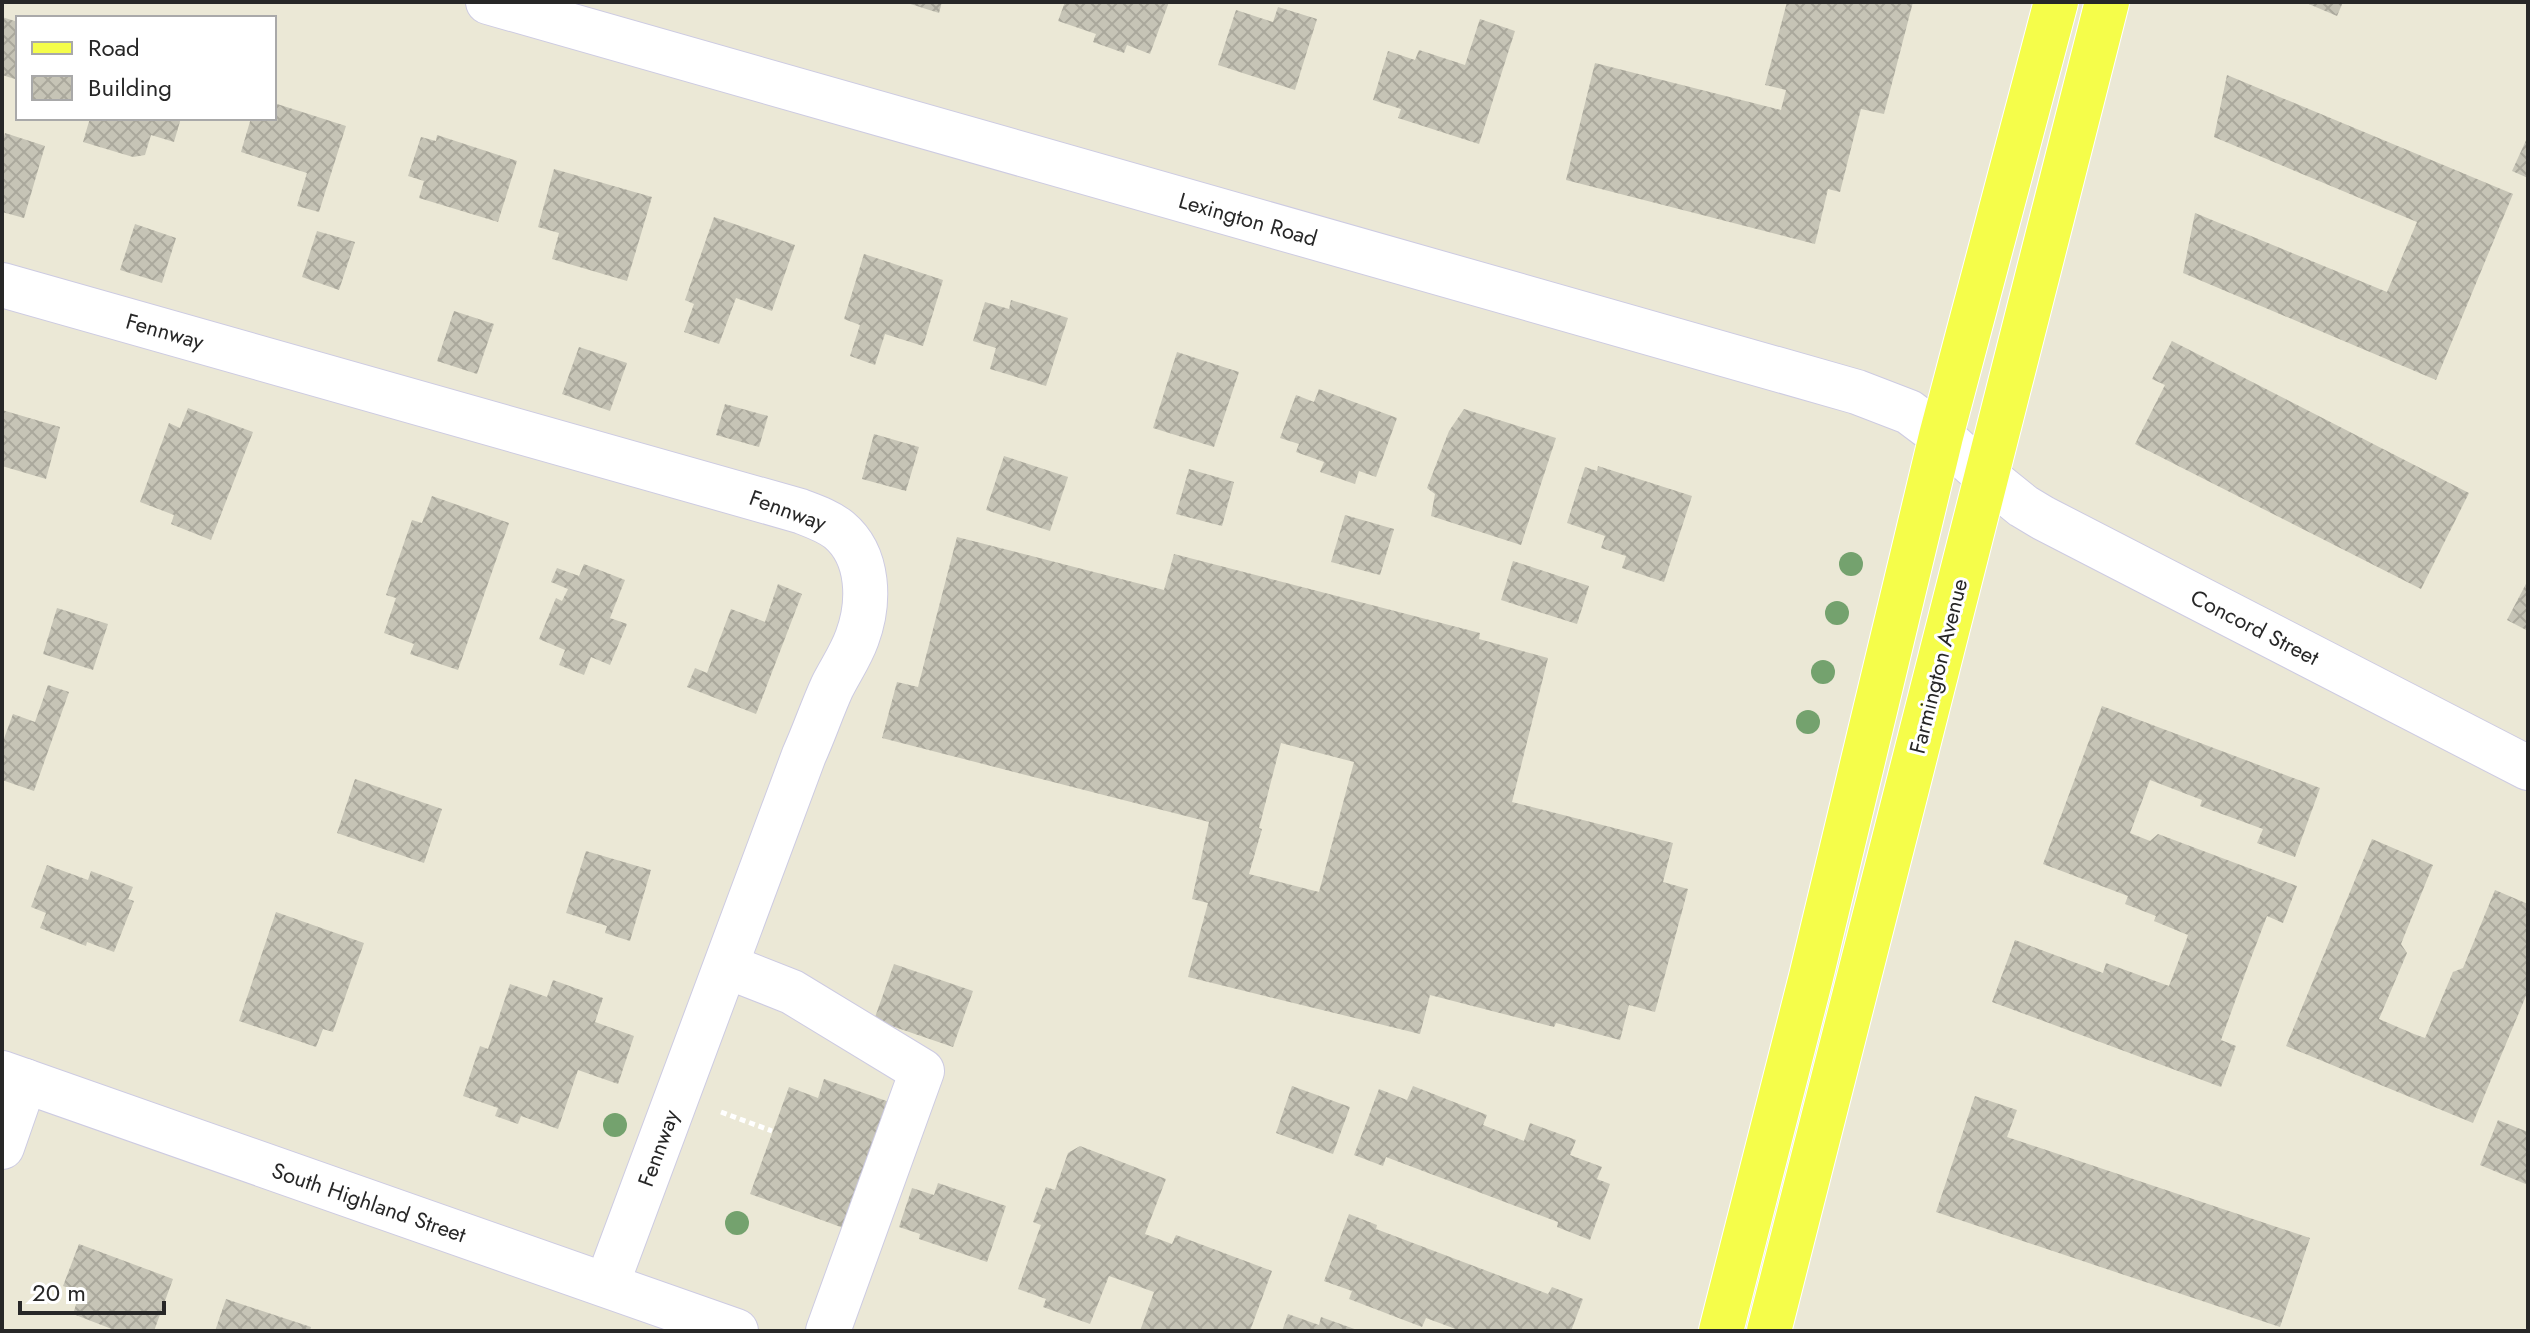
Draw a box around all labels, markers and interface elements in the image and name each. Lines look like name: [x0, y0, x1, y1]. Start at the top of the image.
legend: [16, 16, 276, 120]
text: Road: [88, 30, 140, 65]
text: Building: [88, 70, 172, 105]
street label: Lexington Road: [1175, 184, 1321, 254]
street label: Fennway: [122, 305, 208, 357]
street label: Fennway: [745, 481, 831, 539]
street label: Farmington Avenue: [1901, 575, 1975, 757]
street label: Concord Street: [2185, 581, 2325, 673]
street label: Fennway: [629, 1105, 687, 1191]
street label: South Highland Street: [268, 1154, 471, 1250]
scale bar: [20, 1265, 164, 1315]
text: 20 m: [32, 1275, 86, 1310]

